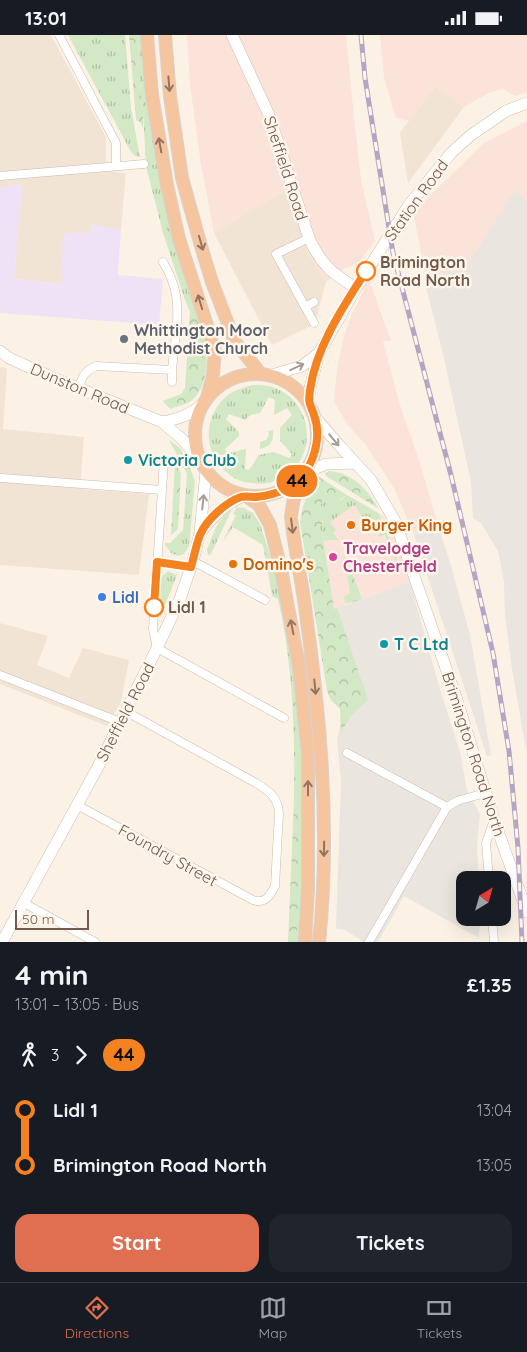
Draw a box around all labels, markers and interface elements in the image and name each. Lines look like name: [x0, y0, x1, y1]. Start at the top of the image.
text: 13:01: [25, 6, 67, 30]
one-way arrow: [164, 75, 174, 91]
street label: Sheffield Road: [260, 113, 312, 223]
one-way arrow: [155, 137, 165, 153]
street label: Station Road: [380, 155, 452, 245]
one-way arrow: [196, 234, 206, 250]
place label: Brimington Road North: [380, 252, 470, 290]
marker: Brimington Road North: [356, 261, 376, 281]
one-way arrow: [194, 294, 204, 310]
place label: Whittington Moor Methodist Church: [134, 320, 269, 358]
marker: Whittington Moor Methodist Church: [118, 333, 130, 345]
street label: Dunston Road: [27, 358, 133, 418]
one-way arrow: [289, 362, 304, 372]
one-way arrow: [329, 433, 340, 446]
place label: Victoria Club: [138, 450, 236, 470]
marker: Victoria Club: [122, 454, 134, 466]
line badge: 44: [274, 465, 320, 497]
text: 44: [286, 469, 308, 492]
one-way arrow: [198, 495, 208, 511]
place label: Burger King: [361, 515, 452, 535]
one-way arrow: [287, 518, 297, 534]
marker: Burger King: [345, 519, 357, 531]
place label: Travelodge Chesterfield: [343, 538, 437, 576]
marker: Travelodge Chesterfield: [327, 551, 339, 563]
place label: Domino's: [243, 554, 314, 574]
marker: Domino's: [227, 558, 239, 570]
place label: Lidl: [112, 587, 139, 607]
marker: Lidl: [96, 591, 108, 603]
marker: Lidl 1: [144, 597, 164, 617]
place label: Lidl 1: [168, 597, 206, 617]
one-way arrow: [286, 619, 296, 635]
place label: T C Ltd: [394, 634, 448, 654]
marker: T C Ltd: [378, 638, 390, 650]
street label: Sheffield Road: [91, 659, 159, 765]
street label: Brimington Road North: [438, 669, 510, 839]
one-way arrow: [310, 679, 320, 695]
one-way arrow: [303, 781, 313, 797]
street label: Foundry Street: [115, 820, 221, 890]
one-way arrow: [319, 841, 329, 857]
north arrow: [456, 871, 511, 926]
map controls: [456, 871, 511, 926]
scale bar: [15, 907, 89, 930]
text: 50 m: [22, 910, 55, 928]
text: 4 min: [15, 957, 88, 992]
text: £1.35: [467, 973, 512, 997]
text: 13:01 – 13:05 · Bus: [15, 994, 139, 1014]
icon: walk: [15, 1041, 43, 1069]
icon: forward: [67, 1041, 95, 1069]
text: 44: [113, 1043, 135, 1066]
text: 3: [51, 1045, 59, 1065]
text: Lidl 1: [53, 1098, 98, 1122]
text: 13:04: [477, 1100, 512, 1120]
text: Brimington Road North: [53, 1153, 267, 1177]
text: 13:05: [476, 1155, 512, 1175]
button: Start: [15, 1214, 259, 1272]
button: Tickets: [269, 1214, 512, 1272]
tab: Directions: [65, 1294, 129, 1342]
tab: Map: [259, 1294, 287, 1342]
tab: Tickets: [417, 1294, 462, 1342]

